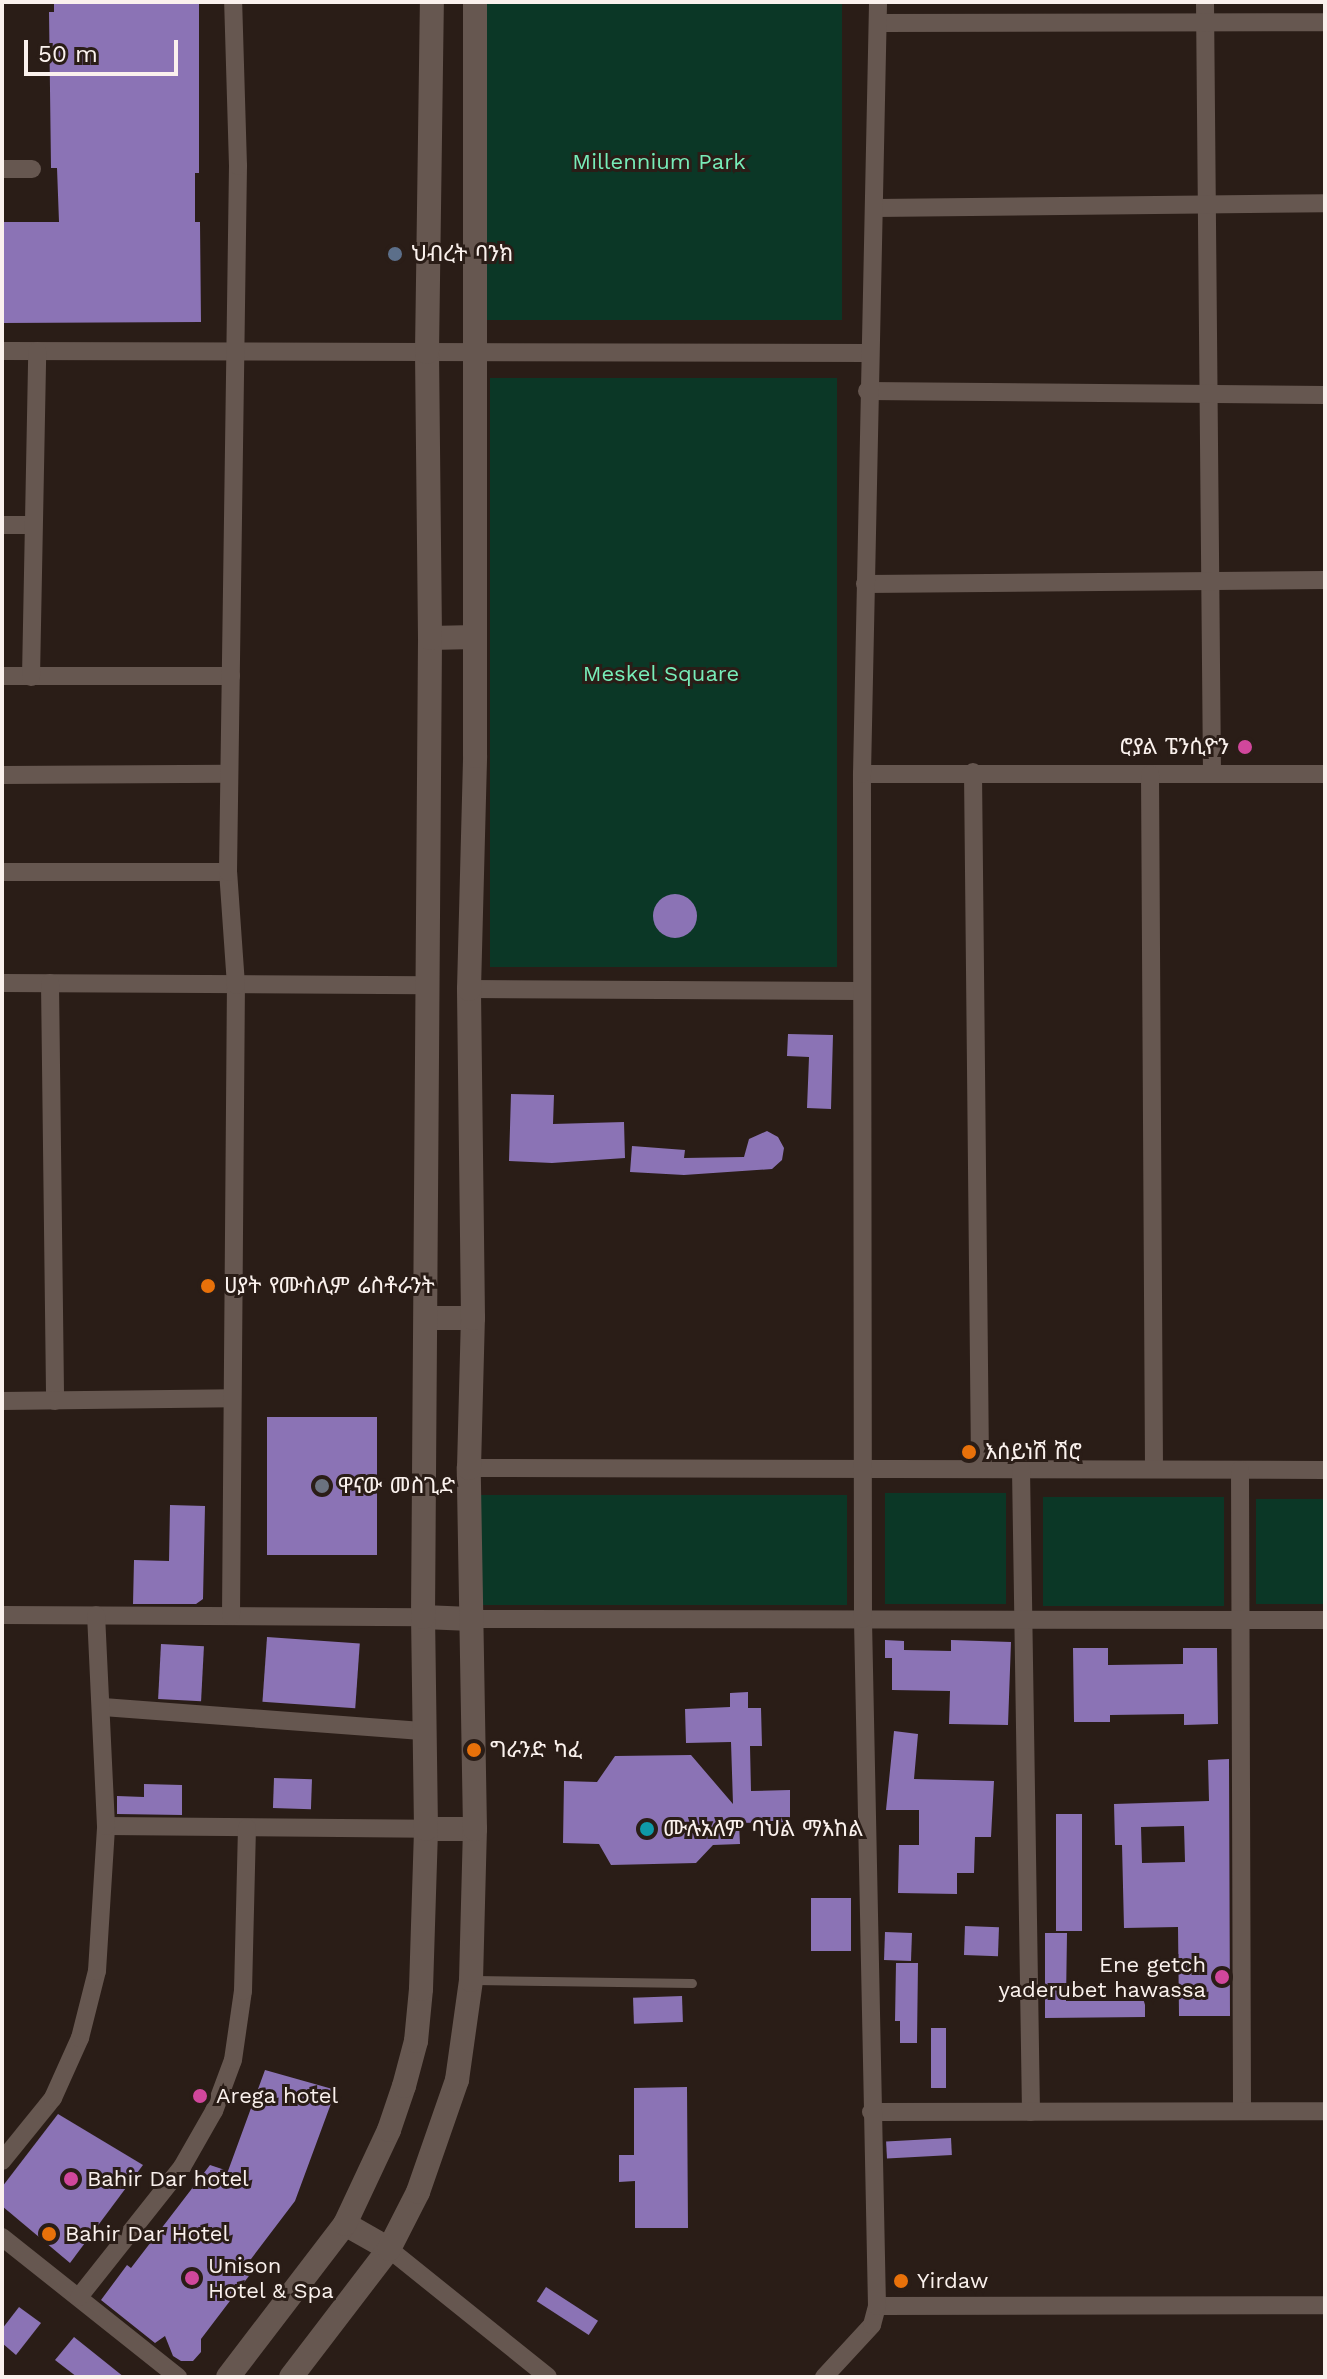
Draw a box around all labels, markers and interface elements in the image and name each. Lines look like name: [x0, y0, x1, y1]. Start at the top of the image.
scale bar: [28, 24, 182, 74]
text: 50 m: [38, 40, 98, 68]
park label: Millennium Park: [572, 149, 746, 175]
place label: ህብረት ባንክ: [411, 241, 513, 267]
marker: ህብረት ባንክ: [386, 245, 404, 263]
park label: Meskel Square: [582, 661, 740, 687]
place label: ሮያል ፔንሲዮን: [1120, 734, 1229, 760]
marker: ሮያል ፔንሲዮን: [1236, 738, 1254, 756]
place label: ሀያት የሙስሊም ሬስቶራንት: [224, 1273, 435, 1299]
marker: ሀያት የሙስሊም ሬስቶራንት: [199, 1277, 217, 1295]
place label: እሰይነሽ ሽሮ: [985, 1439, 1082, 1465]
marker: እሰይነሽ ሽሮ: [960, 1443, 978, 1461]
place label: ዋናው መስጊድ: [338, 1473, 455, 1499]
marker: ዋናው መስጊድ: [313, 1477, 331, 1495]
place label: ግራንድ ካፈ: [490, 1737, 582, 1763]
marker: ግራንድ ካፈ: [465, 1741, 483, 1759]
place label: ሙሉአለም ባህል ማእከል: [663, 1816, 863, 1842]
marker: ሙሉአለም ባህል ማእከል: [638, 1820, 656, 1838]
place label: Ene getch yaderubet hawassa: [998, 1951, 1206, 2002]
marker: Ene getch yaderubet hawassa: [1213, 1968, 1231, 1986]
place label: Arega hotel: [216, 2083, 339, 2109]
marker: Arega hotel: [191, 2087, 209, 2105]
place label: Bahir Dar hotel: [87, 2166, 250, 2192]
marker: Bahir Dar hotel: [62, 2170, 80, 2188]
place label: Bahir Dar Hotel: [65, 2221, 230, 2247]
marker: Bahir Dar Hotel: [40, 2225, 58, 2243]
place label: Unison Hotel & Spa: [208, 2252, 335, 2304]
place label: Yirdaw: [917, 2268, 988, 2294]
marker: Unison Hotel & Spa: [183, 2269, 201, 2287]
marker: Yirdaw: [892, 2272, 910, 2290]

